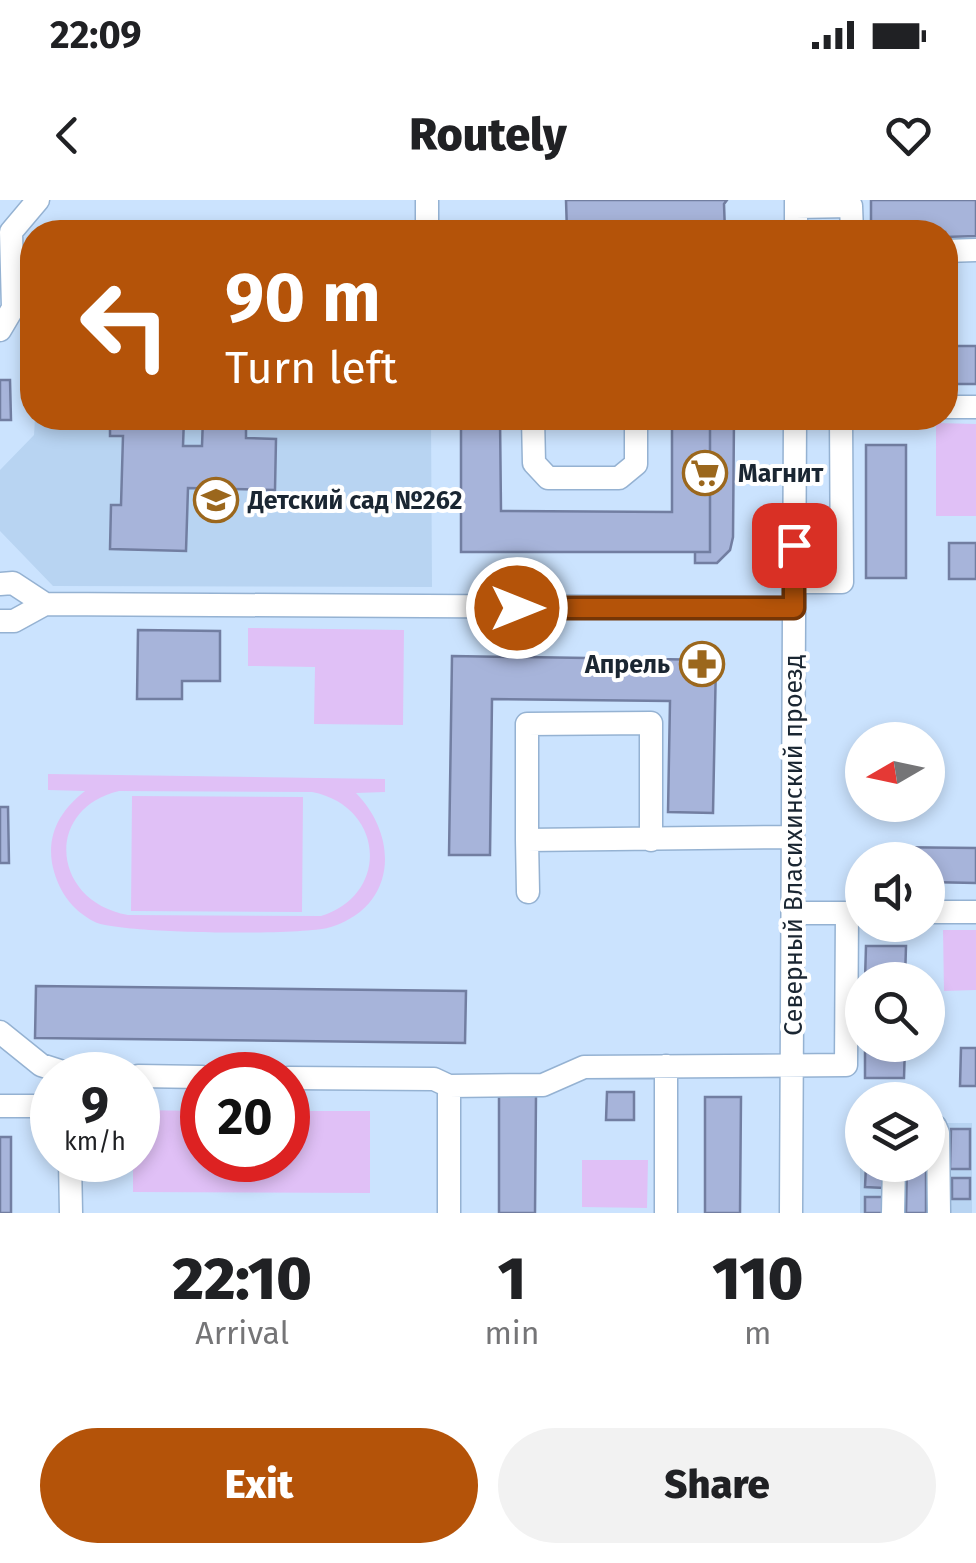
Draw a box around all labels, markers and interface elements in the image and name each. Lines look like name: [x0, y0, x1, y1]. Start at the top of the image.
text: 22:09: [50, 12, 142, 58]
icon: back: [40, 108, 95, 163]
text: Routely: [409, 108, 567, 162]
icon: heart: [881, 108, 936, 163]
text: 90 m: [225, 256, 381, 340]
icon: left: [60, 260, 190, 390]
text: Turn left: [225, 341, 397, 395]
supermarket icon: Магнит: [682, 450, 728, 496]
place label: Магнит: [738, 459, 824, 489]
school or university icon: Детский сад №262: [193, 477, 239, 523]
place label: Детский сад №262: [247, 486, 462, 516]
pin: [752, 503, 837, 588]
icon: arrive: [767, 518, 822, 573]
position arrow: [465, 556, 569, 660]
pharmacy icon: Апрель: [679, 641, 725, 687]
place label: Апрель: [584, 650, 670, 680]
street label: Северный Власихинский проезд: [779, 654, 809, 1036]
north arrow: [845, 722, 945, 822]
map controls: [845, 722, 945, 1182]
button: sound: [845, 842, 945, 942]
button: search: [845, 962, 945, 1062]
speed limit sign: 20: [180, 1052, 310, 1182]
text: 9: [81, 1075, 109, 1135]
button: layers: [845, 1082, 945, 1182]
text: km/h: [64, 1127, 126, 1157]
text: 22:10: [173, 1243, 312, 1315]
text: 1: [498, 1243, 526, 1315]
text: 110: [712, 1243, 803, 1315]
text: Arrival: [195, 1314, 289, 1352]
text: min: [484, 1314, 540, 1352]
text: m: [744, 1314, 772, 1352]
button: Exit: [40, 1428, 478, 1543]
button: Share: [498, 1428, 936, 1543]

